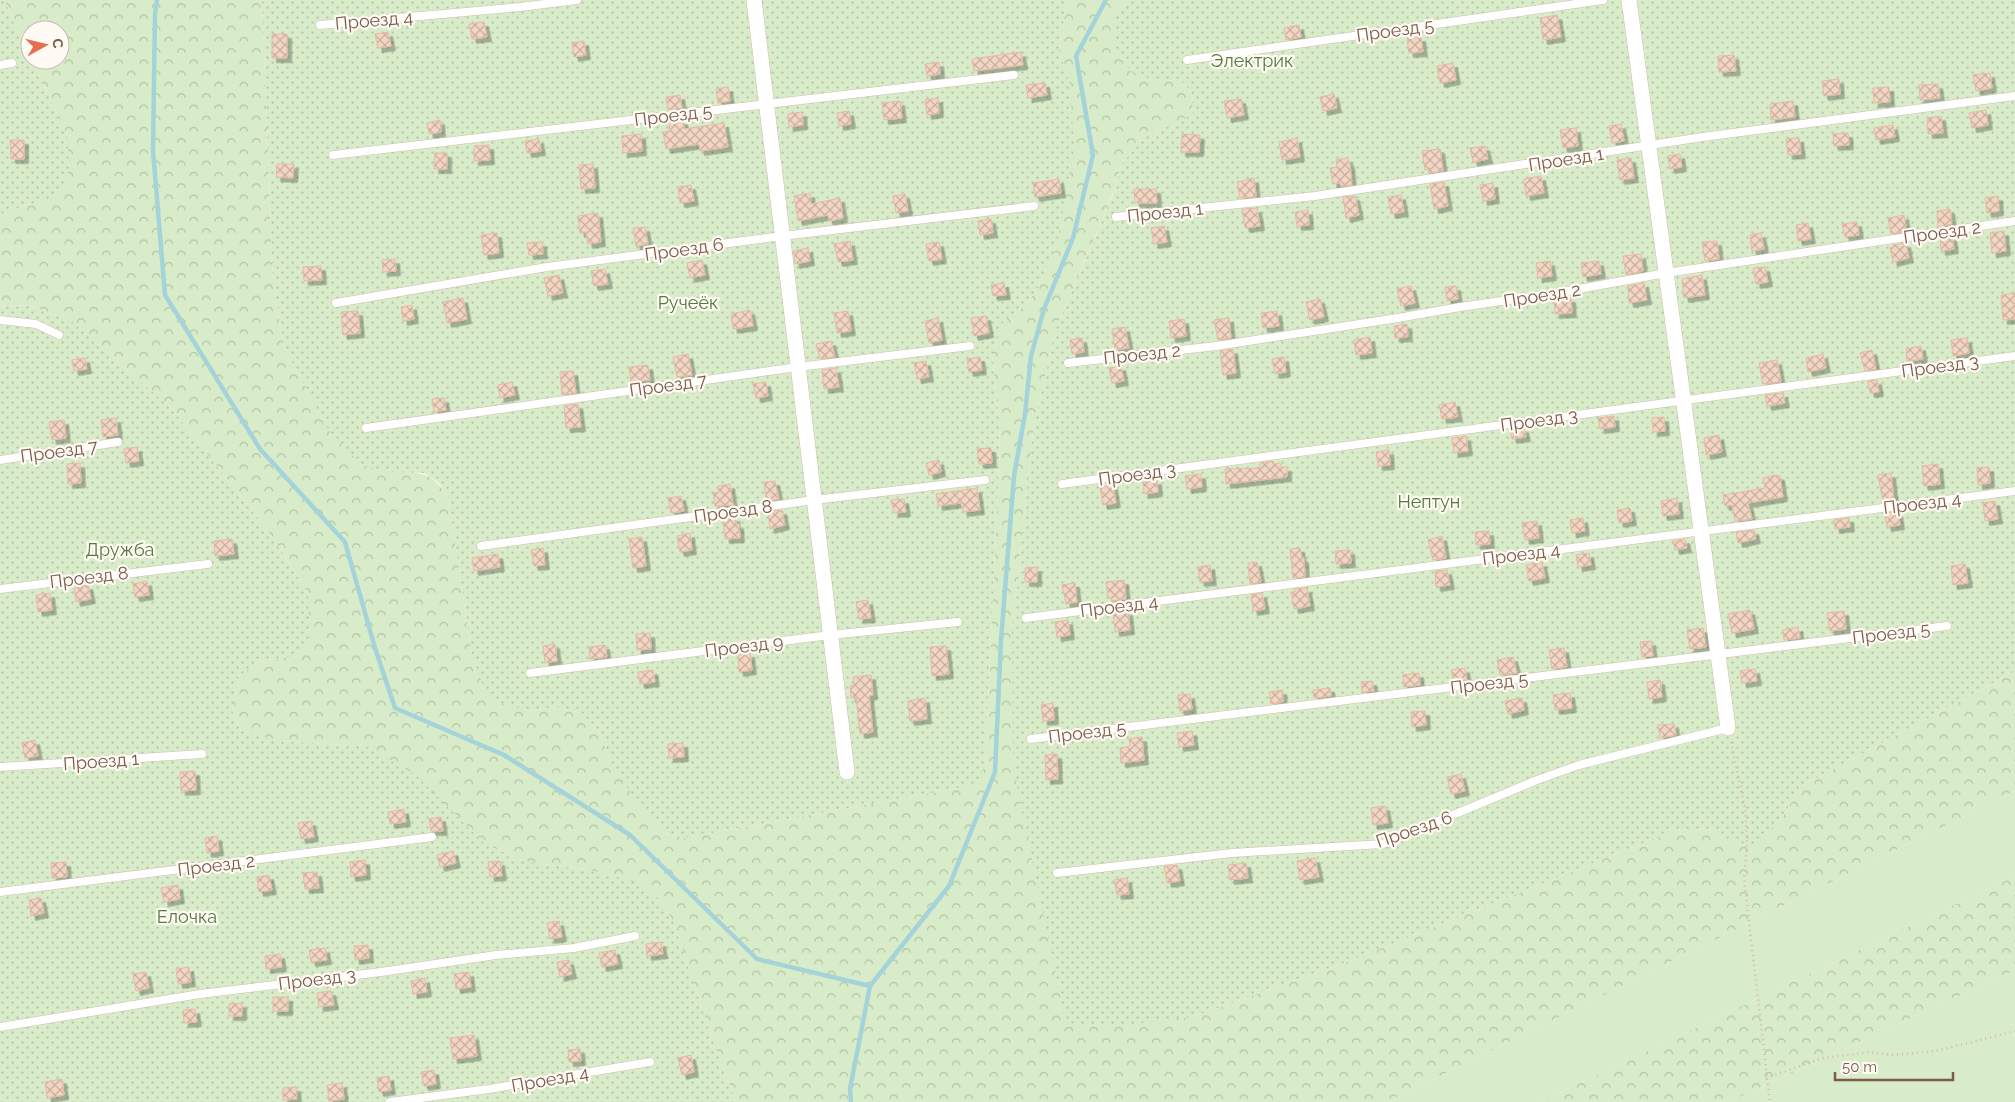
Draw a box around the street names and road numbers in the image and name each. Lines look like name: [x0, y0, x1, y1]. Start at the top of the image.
street label: Проезд 4: [334, 6, 414, 34]
street label: Проезд 5: [1355, 14, 1435, 46]
street label: Проезд 5: [633, 100, 713, 130]
street label: Проезд 1: [1527, 143, 1606, 175]
street label: Проезд 1: [1126, 198, 1204, 226]
street label: Проезд 2: [1902, 216, 1982, 248]
street label: Проезд 6: [643, 233, 725, 265]
street label: Проезд 2: [1502, 279, 1582, 311]
street label: Проезд 2: [1102, 339, 1182, 369]
street label: Проезд 3: [1900, 350, 1980, 382]
street label: Проезд 7: [628, 369, 709, 401]
street label: Проезд 3: [1499, 404, 1579, 436]
street label: Проезд 7: [19, 435, 100, 467]
street label: Проезд 3: [1097, 458, 1177, 490]
street label: Проезд 4: [1882, 488, 1962, 518]
street label: Проезд 8: [692, 495, 774, 527]
street label: Проезд 4: [1481, 539, 1561, 569]
street label: Проезд 8: [48, 562, 130, 592]
street label: Проезд 4: [1079, 591, 1159, 621]
street label: Проезд 5: [1851, 618, 1931, 648]
street label: Проезд 9: [703, 631, 785, 661]
street label: Проезд 5: [1449, 668, 1529, 698]
street label: Проезд 5: [1047, 717, 1127, 747]
street label: Проезд 1: [62, 748, 140, 774]
street label: Проезд 6: [1373, 806, 1455, 852]
street label: Проезд 2: [176, 850, 256, 880]
street label: Проезд 3: [277, 964, 357, 994]
street label: Проезд 4: [510, 1062, 591, 1096]

